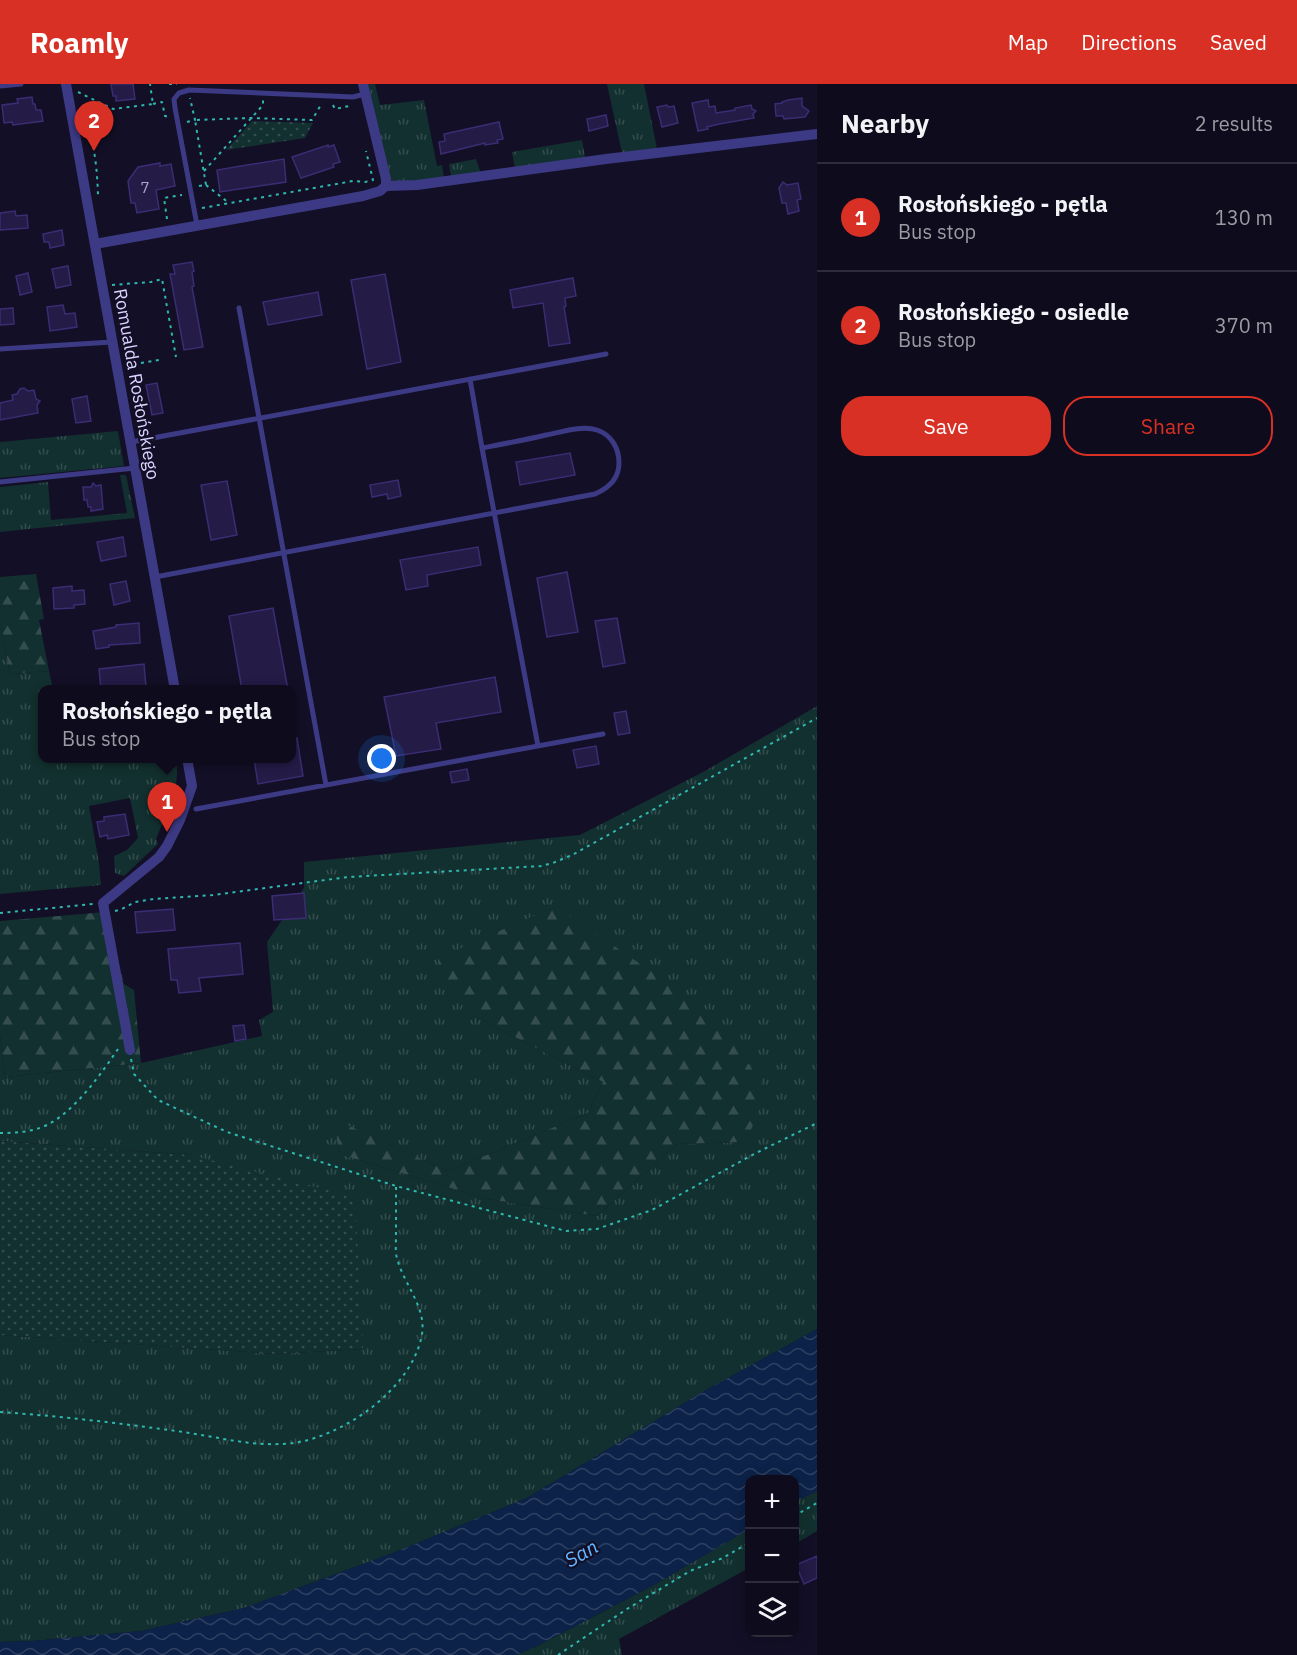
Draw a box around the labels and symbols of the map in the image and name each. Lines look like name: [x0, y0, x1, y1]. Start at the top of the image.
pin: 2: [74, 101, 113, 151]
house number: 7: [140, 178, 150, 197]
street label: Romualda Rosłońskiego: [109, 287, 165, 481]
your location: [367, 744, 396, 773]
pin: 1: [148, 782, 186, 832]
water label: San: [559, 1533, 603, 1573]

